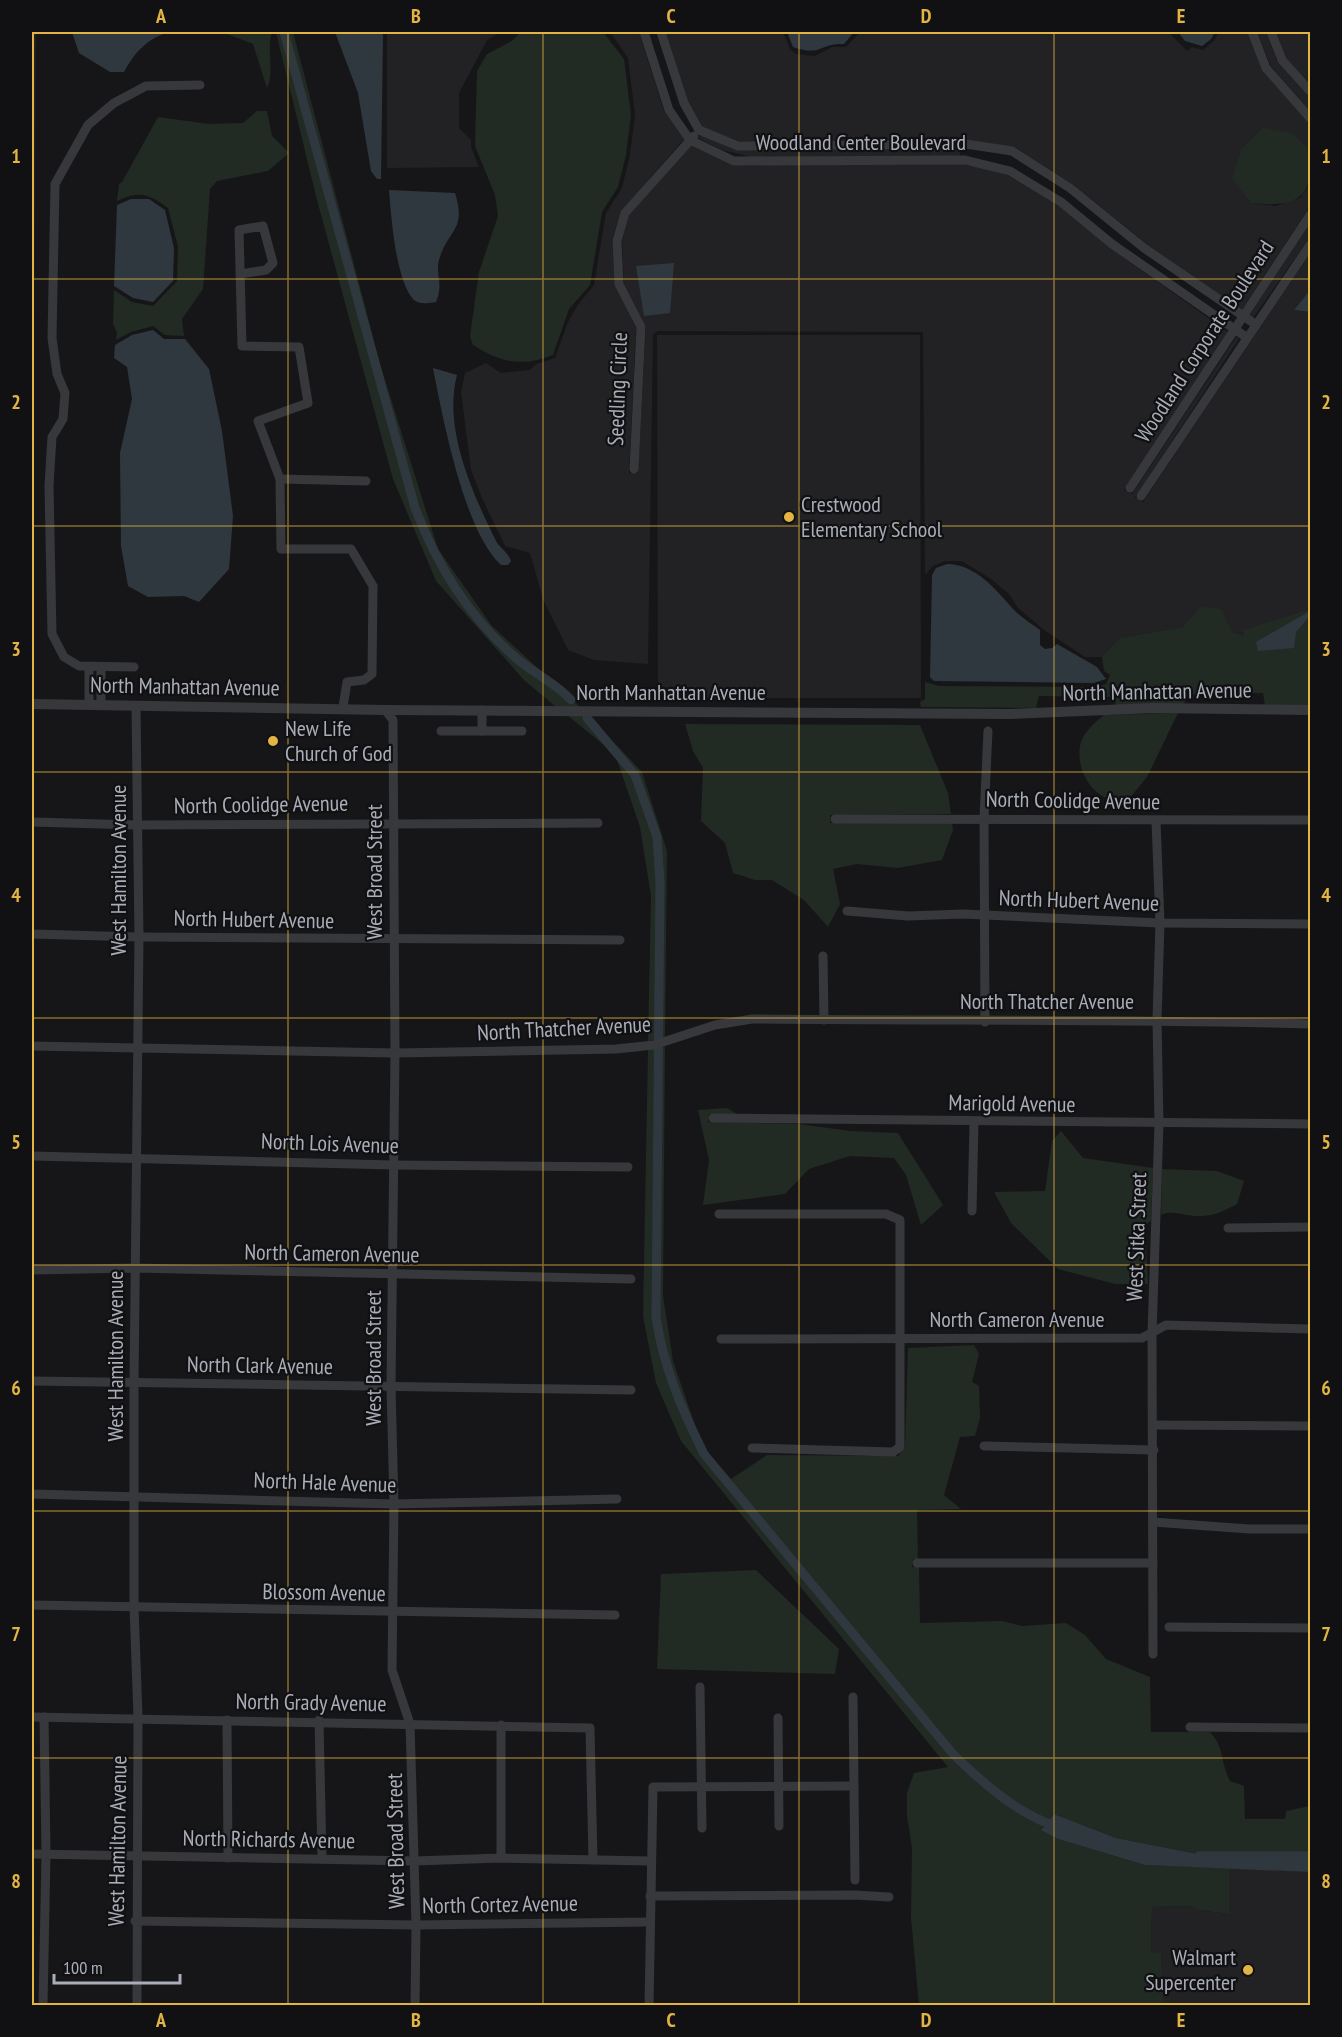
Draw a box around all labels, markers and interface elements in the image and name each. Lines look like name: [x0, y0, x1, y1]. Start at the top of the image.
text: A: [155, 3, 167, 29]
text: B: [411, 3, 421, 29]
text: C: [666, 3, 676, 29]
text: D: [921, 3, 932, 29]
text: E: [1177, 3, 1185, 29]
street label: Woodland Center Boulevard: [756, 128, 966, 156]
text: 1: [11, 143, 21, 169]
text: 1: [1321, 143, 1331, 169]
street label: Woodland Corporate Boulevard: [1128, 235, 1280, 447]
street label: Seedling Circle: [601, 332, 633, 446]
text: 2: [11, 389, 21, 415]
text: 2: [1321, 389, 1331, 415]
place label: Crestwood Elementary School: [801, 490, 943, 543]
marker: Crestwood Elementary School: [782, 510, 796, 524]
text: 3: [11, 636, 21, 662]
text: 3: [1321, 636, 1331, 662]
street label: North Manhattan Avenue: [90, 670, 280, 702]
street label: North Manhattan Avenue: [1062, 675, 1252, 707]
street label: North Manhattan Avenue: [576, 678, 766, 706]
place label: New Life Church of God: [285, 714, 392, 767]
marker: New Life Church of God: [266, 734, 280, 748]
street label: North Coolidge Avenue: [986, 784, 1160, 816]
street label: West Hamilton Avenue: [104, 785, 132, 955]
street label: North Coolidge Avenue: [174, 788, 348, 820]
street label: West Broad Street: [360, 804, 388, 940]
text: 4: [11, 882, 21, 908]
text: 4: [1321, 882, 1331, 908]
street label: North Hubert Avenue: [998, 883, 1160, 917]
street label: North Hubert Avenue: [173, 904, 335, 934]
street label: North Thatcher Avenue: [960, 987, 1134, 1015]
street label: North Thatcher Avenue: [476, 1009, 652, 1047]
street label: Marigold Avenue: [948, 1088, 1076, 1118]
street label: North Lois Avenue: [261, 1127, 399, 1159]
text: 5: [11, 1129, 21, 1155]
text: 5: [1321, 1129, 1331, 1155]
street label: West Sitka Street: [1120, 1172, 1152, 1302]
street label: North Cameron Avenue: [244, 1237, 420, 1269]
street label: West Hamilton Avenue: [101, 1271, 129, 1441]
street label: West Broad Street: [359, 1290, 387, 1426]
street label: North Cameron Avenue: [929, 1305, 1105, 1333]
street label: North Clark Avenue: [187, 1350, 333, 1380]
text: 6: [11, 1375, 21, 1401]
text: 6: [1321, 1375, 1331, 1401]
street label: North Hale Avenue: [253, 1466, 397, 1498]
street label: Blossom Avenue: [262, 1577, 386, 1607]
text: 7: [11, 1621, 21, 1647]
text: 7: [1321, 1621, 1331, 1647]
street label: North Grady Avenue: [235, 1687, 387, 1717]
street label: West Hamilton Avenue: [102, 1755, 132, 1927]
street label: West Broad Street: [380, 1773, 410, 1909]
street label: North Richards Avenue: [182, 1823, 356, 1855]
text: 8: [11, 1868, 21, 1894]
text: 8: [1321, 1868, 1331, 1894]
street label: North Cortez Avenue: [422, 1889, 578, 1919]
place label: Walmart Supercenter: [1145, 1943, 1236, 1996]
scale bar: [54, 1947, 180, 1985]
text: 100 m: [63, 1956, 103, 1979]
marker: Walmart Supercenter: [1241, 1963, 1255, 1977]
text: A: [155, 2007, 167, 2033]
text: B: [411, 2007, 421, 2033]
text: C: [666, 2007, 676, 2033]
text: D: [921, 2007, 932, 2033]
text: E: [1177, 2007, 1185, 2033]

